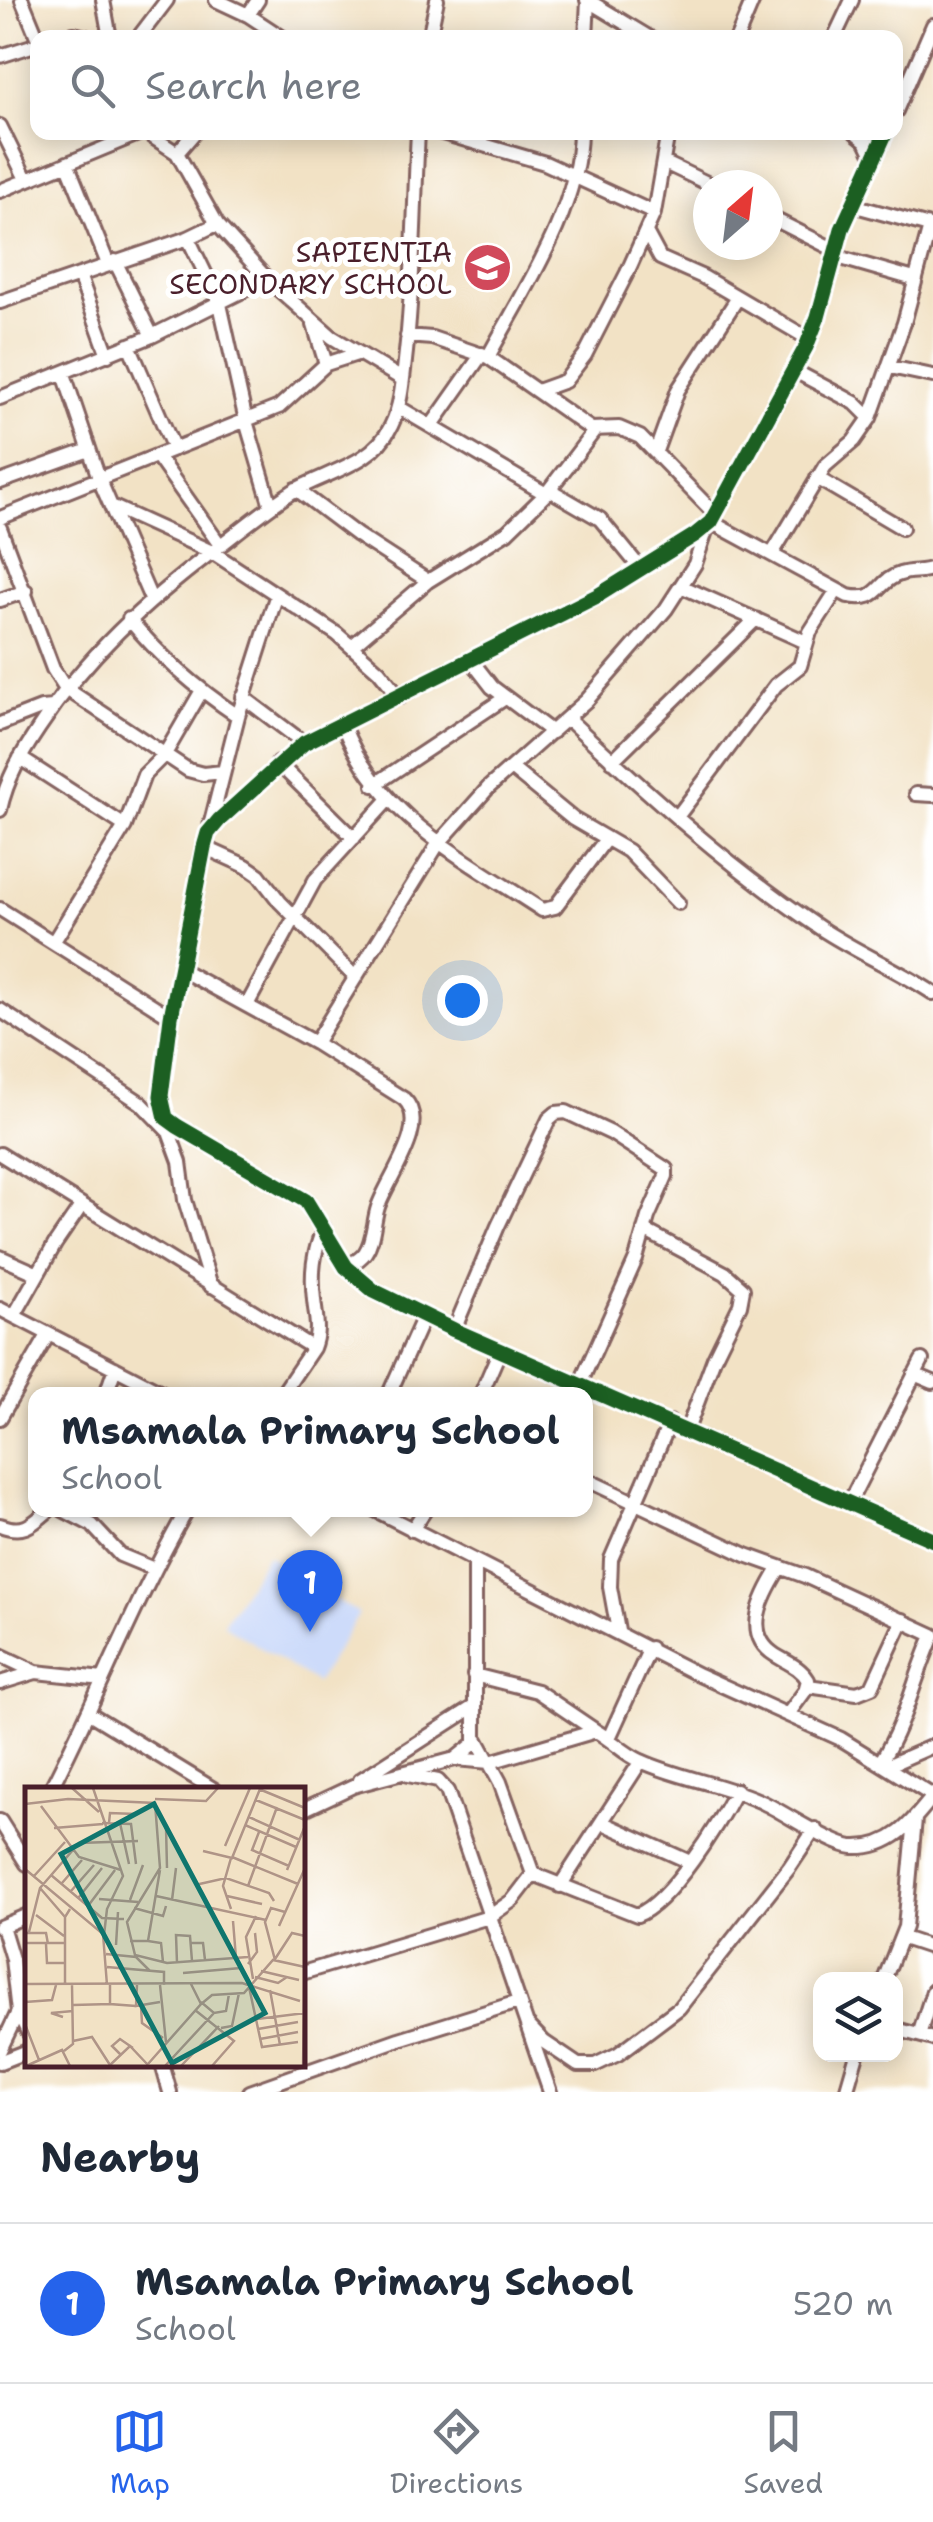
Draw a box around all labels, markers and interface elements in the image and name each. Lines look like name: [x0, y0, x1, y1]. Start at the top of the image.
search box: [30, 30, 903, 140]
icon: search: [65, 58, 120, 113]
text: Search here: [145, 60, 362, 111]
north arrow: [693, 170, 783, 260]
place label: SAPIENTIA SECONDARY SCHOOL: [169, 233, 452, 303]
school or university icon: SAPIENTIA SECONDARY SCHOOL: [461, 242, 513, 294]
your location: [437, 975, 488, 1026]
popup: [28, 1387, 593, 1517]
text: Msamala Primary School: [61, 1405, 560, 1456]
text: School: [61, 1456, 162, 1499]
pin: 1: [278, 1550, 342, 1632]
inset map: [25, 1787, 305, 2067]
map controls: [813, 1972, 903, 2062]
button: layers: [813, 1972, 903, 2062]
text: Nearby: [40, 2129, 200, 2185]
text: Msamala Primary School: [135, 2256, 633, 2307]
text: 1: [65, 2282, 80, 2325]
text: 520 m: [793, 2282, 893, 2325]
text: School: [135, 2307, 236, 2350]
tab: Map: [110, 2404, 170, 2502]
tab: Directions: [390, 2404, 523, 2502]
tab: Saved: [743, 2404, 823, 2502]

